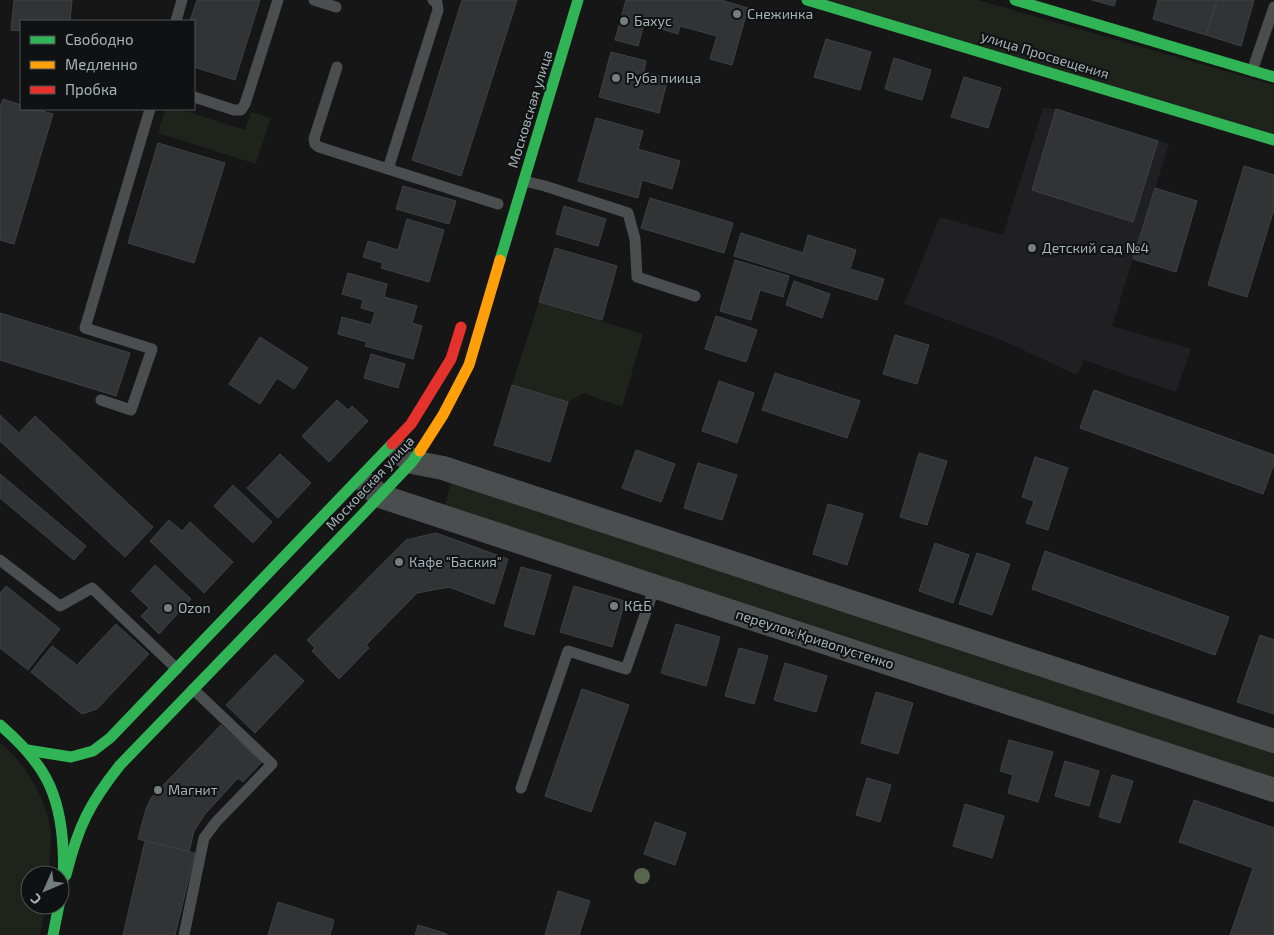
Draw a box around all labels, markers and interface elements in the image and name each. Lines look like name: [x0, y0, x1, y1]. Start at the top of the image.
place label: Снежинка: [747, 5, 813, 22]
marker: Снежинка: [731, 8, 743, 20]
place label: Бахус: [634, 12, 672, 29]
marker: Бахус: [618, 15, 630, 27]
legend: [20, 20, 195, 110]
street label: улица Просвещения: [979, 27, 1111, 82]
text: Свободно: [65, 30, 134, 48]
street label: Московская улица: [504, 48, 556, 170]
text: Медленно: [65, 55, 138, 73]
place label: Руба пиица: [626, 69, 701, 86]
marker: Руба пиица: [610, 72, 622, 84]
text: Пробка: [65, 80, 117, 98]
place label: Детский сад №4: [1042, 239, 1149, 256]
marker: Детский сад №4: [1026, 242, 1038, 254]
street label: Московская улица: [322, 432, 418, 533]
place label: Кафе "Баския": [409, 553, 502, 570]
marker: Кафе "Баския": [393, 556, 405, 568]
place label: К&Б: [624, 597, 652, 614]
place label: Ozon: [178, 599, 211, 616]
marker: К&Б: [608, 600, 620, 612]
marker: Ozon: [162, 602, 174, 614]
street label: переулок Кривопустенко: [734, 605, 896, 672]
place label: Магнит: [168, 781, 218, 798]
marker: Магнит: [152, 784, 164, 796]
north arrow: [20, 865, 70, 915]
text: С: [27, 891, 44, 908]

